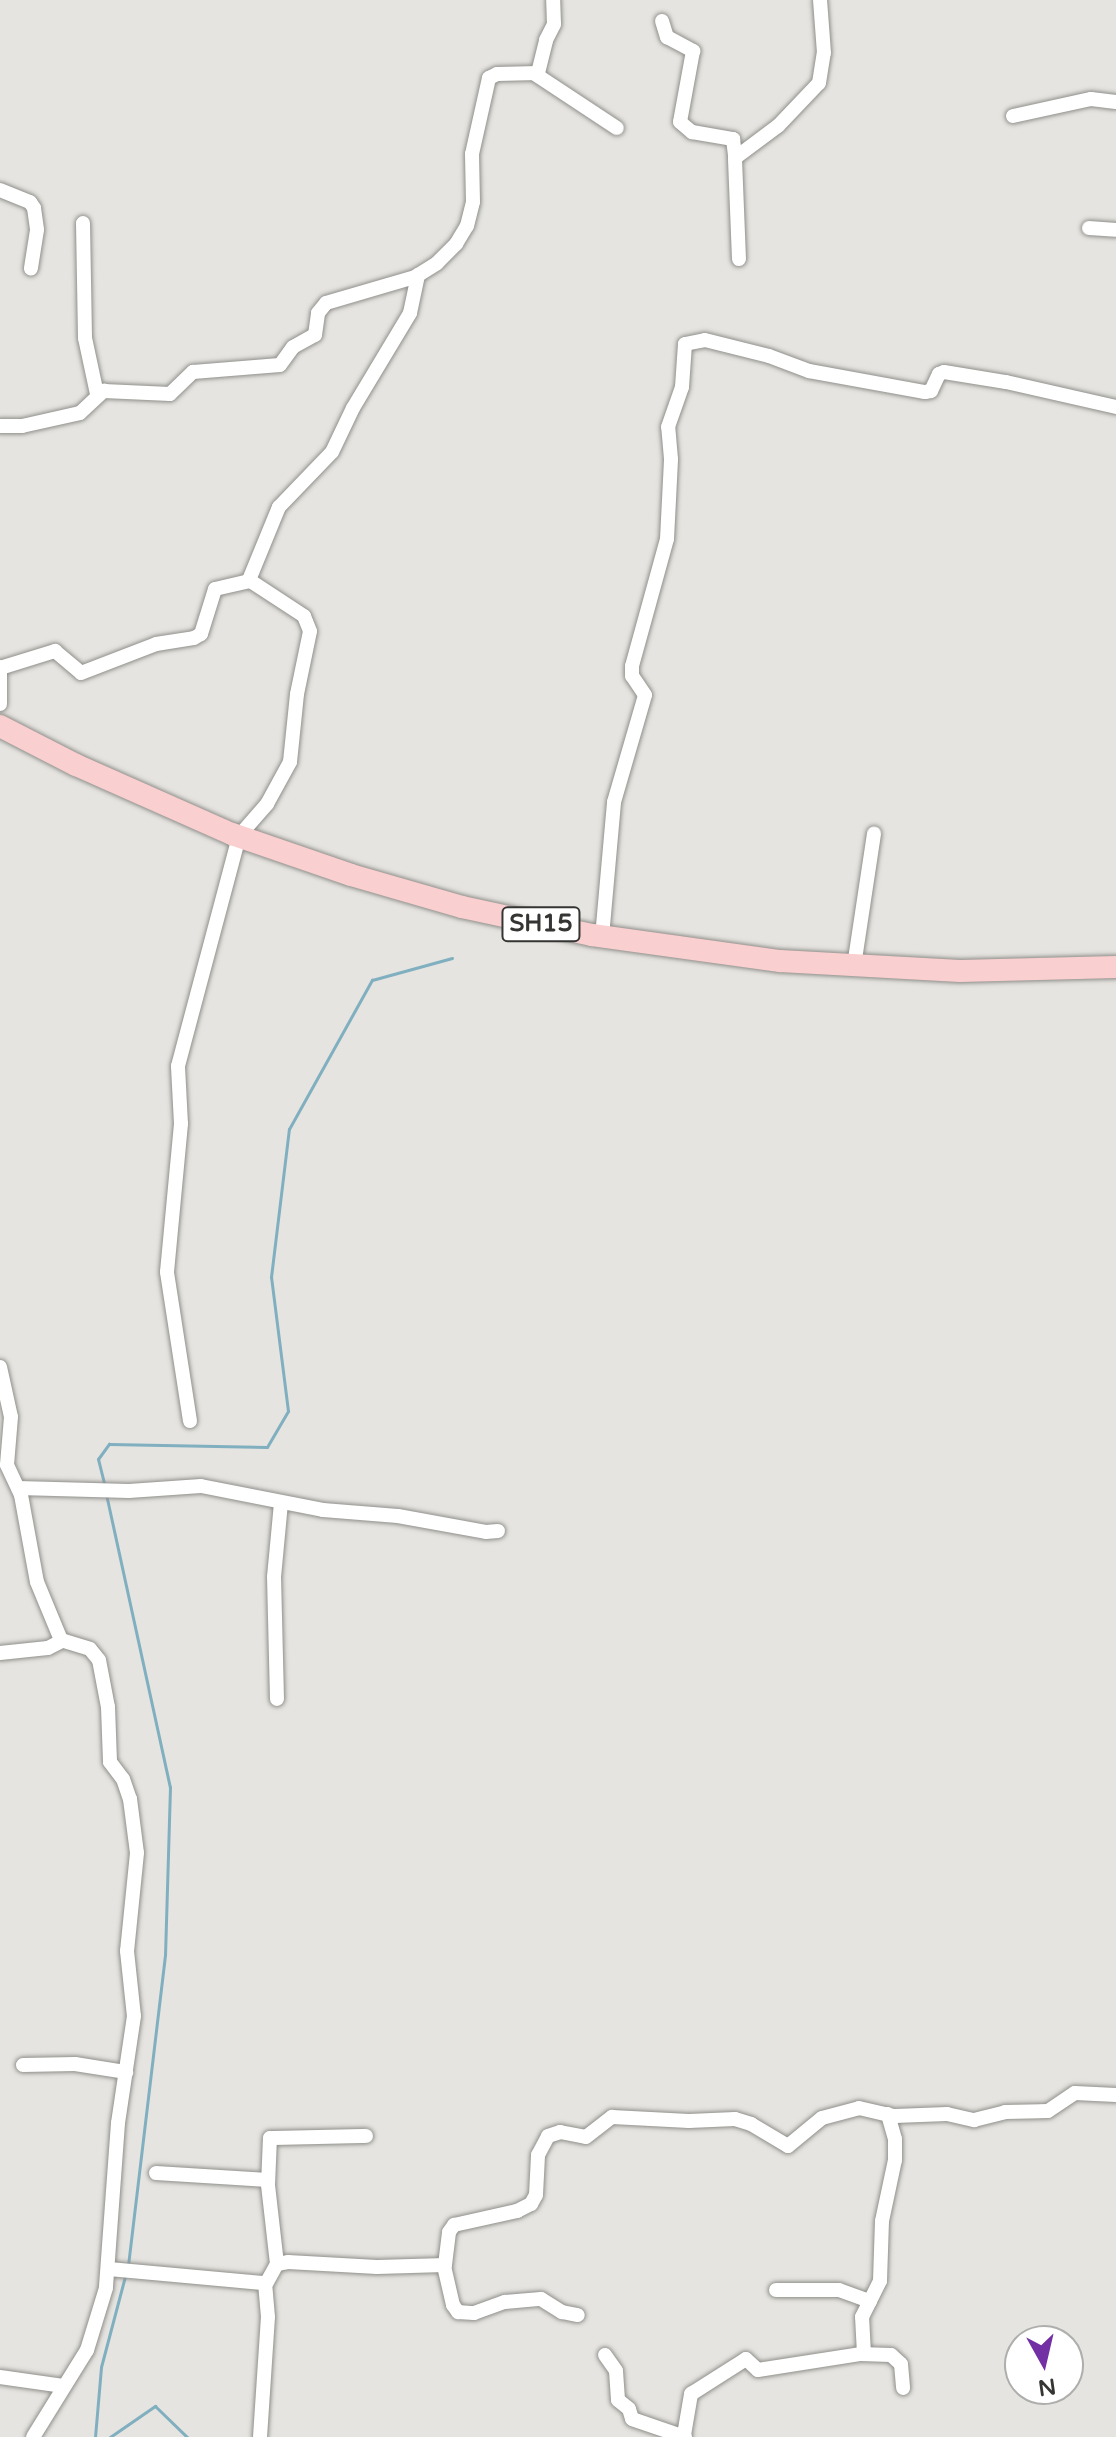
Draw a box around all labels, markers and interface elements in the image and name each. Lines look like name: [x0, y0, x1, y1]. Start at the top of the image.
road number: SH15: [501, 904, 581, 944]
north arrow: [1004, 2325, 1084, 2405]
text: N: [1037, 2373, 1058, 2401]

